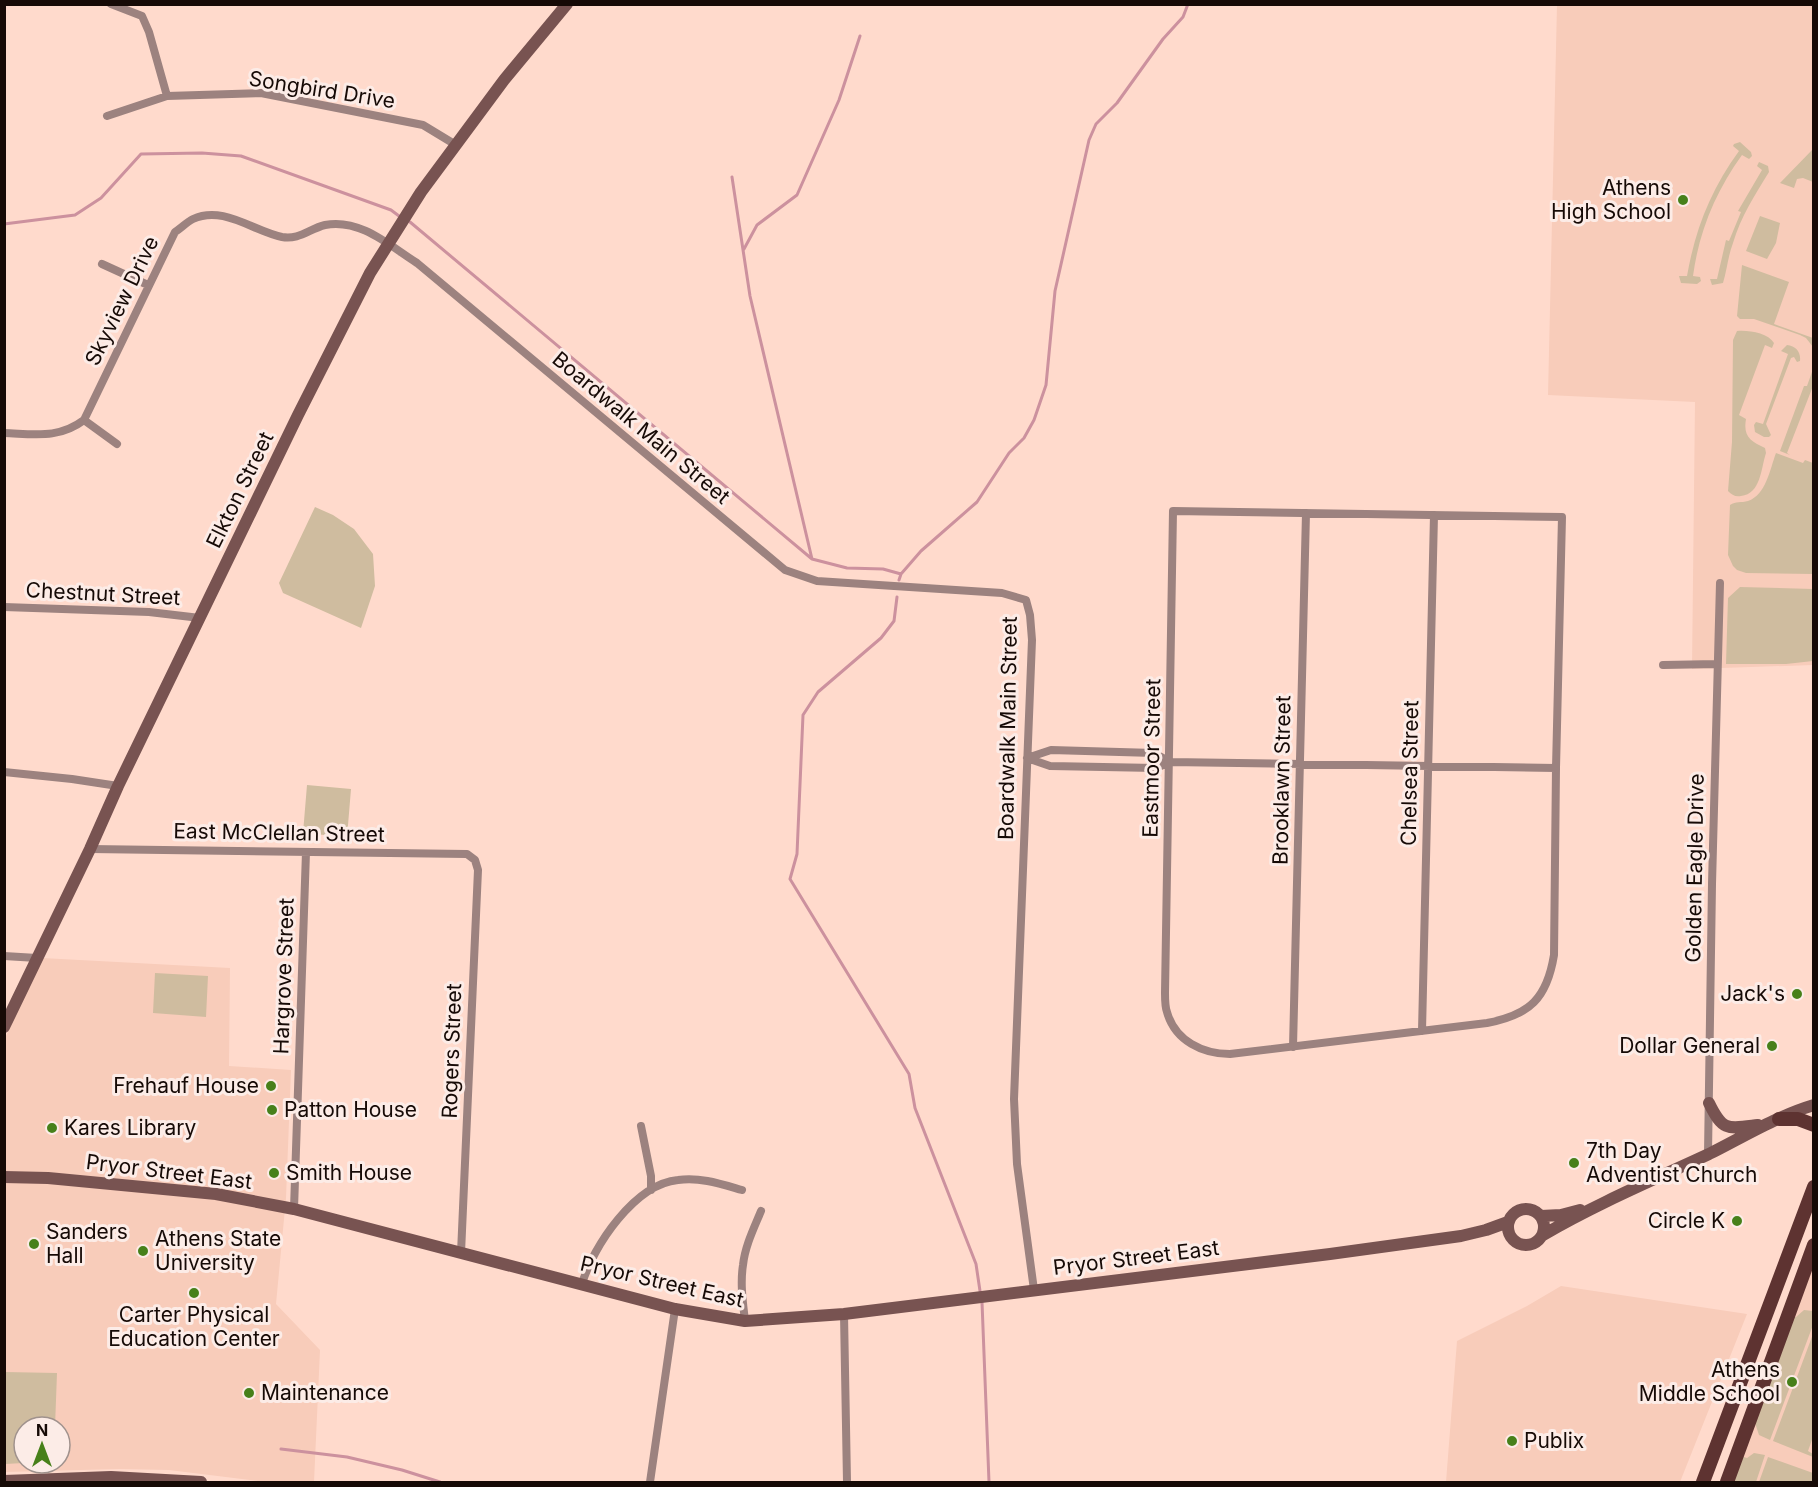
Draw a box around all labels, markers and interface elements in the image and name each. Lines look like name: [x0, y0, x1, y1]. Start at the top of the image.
street label: Songbird Drive: [247, 66, 397, 113]
place label: Athens High School: [1551, 175, 1671, 224]
marker: Athens High School: [1676, 193, 1690, 207]
street label: Skyview Drive: [79, 232, 164, 370]
street label: Boardwalk Main Street: [548, 346, 735, 509]
street label: Elkton Street: [201, 428, 278, 552]
street label: Chestnut Street: [25, 577, 181, 610]
street label: Boardwalk Main Street: [993, 616, 1022, 840]
street label: Eastmoor Street: [1138, 678, 1165, 838]
street label: Brooklawn Street: [1268, 695, 1295, 865]
street label: Chelsea Street: [1396, 700, 1423, 846]
street label: Golden Eagle Drive: [1680, 773, 1709, 963]
street label: East McClellan Street: [173, 818, 385, 847]
street label: Hargrove Street: [268, 897, 299, 1055]
place label: Jack's: [1720, 981, 1785, 1006]
street label: Rogers Street: [437, 983, 466, 1119]
marker: Jack's: [1790, 987, 1804, 1001]
place label: Dollar General: [1619, 1033, 1760, 1058]
marker: Dollar General: [1765, 1039, 1779, 1053]
place label: Frehauf House: [113, 1073, 259, 1098]
marker: Frehauf House: [264, 1079, 278, 1093]
place label: Patton House: [284, 1097, 417, 1122]
marker: Patton House: [265, 1103, 279, 1117]
place label: Kares Library: [64, 1115, 196, 1140]
marker: Kares Library: [45, 1121, 59, 1135]
place label: 7th Day Adventist Church: [1586, 1138, 1757, 1187]
street label: Pryor Street East: [85, 1149, 254, 1194]
marker: 7th Day Adventist Church: [1567, 1156, 1581, 1170]
place label: Smith House: [286, 1160, 412, 1185]
marker: Smith House: [267, 1166, 281, 1180]
place label: Circle K: [1648, 1208, 1725, 1233]
marker: Circle K: [1730, 1214, 1744, 1228]
place label: Sanders Hall: [46, 1219, 128, 1268]
place label: Athens State University: [155, 1226, 281, 1275]
street label: Pryor Street East: [1052, 1235, 1220, 1280]
marker: Sanders Hall: [27, 1237, 41, 1251]
marker: Athens State University: [136, 1244, 150, 1258]
street label: Pryor Street East: [578, 1251, 746, 1313]
marker: Carter Physical Education Center: [187, 1286, 201, 1300]
place label: Carter Physical Education Center: [108, 1302, 280, 1351]
place label: Athens Middle School: [1639, 1357, 1780, 1406]
marker: Athens Middle School: [1785, 1375, 1799, 1389]
place label: Maintenance: [261, 1380, 389, 1405]
marker: Maintenance: [242, 1386, 256, 1400]
north arrow: [12, 1415, 72, 1475]
text: N: [36, 1420, 48, 1440]
place label: Publix: [1524, 1428, 1584, 1453]
marker: Publix: [1505, 1434, 1519, 1448]

